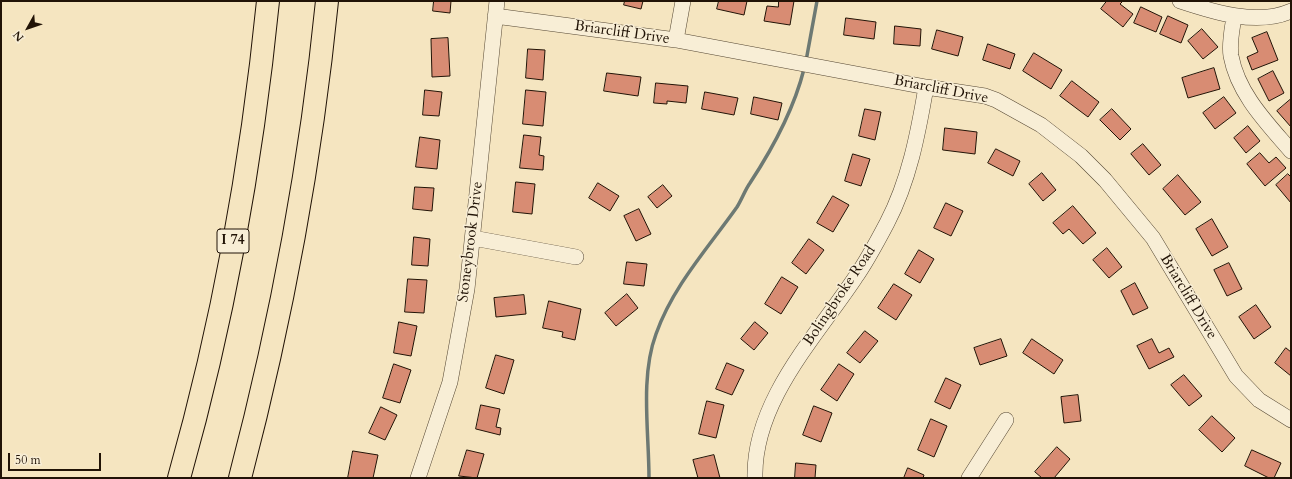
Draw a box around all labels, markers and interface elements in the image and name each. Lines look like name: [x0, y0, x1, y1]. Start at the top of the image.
north arrow: [8, 8, 48, 48]
street label: Briarcliff Drive: [573, 17, 671, 49]
text: N: [10, 28, 27, 45]
street label: Briarcliff Drive: [892, 72, 990, 108]
street label: Stoneybrook Drive: [455, 181, 487, 303]
road number: I 74: [217, 229, 249, 253]
street label: Bolingbroke Road: [800, 243, 880, 349]
street label: Briarcliff Drive: [1156, 251, 1220, 343]
scale bar: [10, 445, 103, 471]
text: 50 m: [15, 452, 41, 468]

